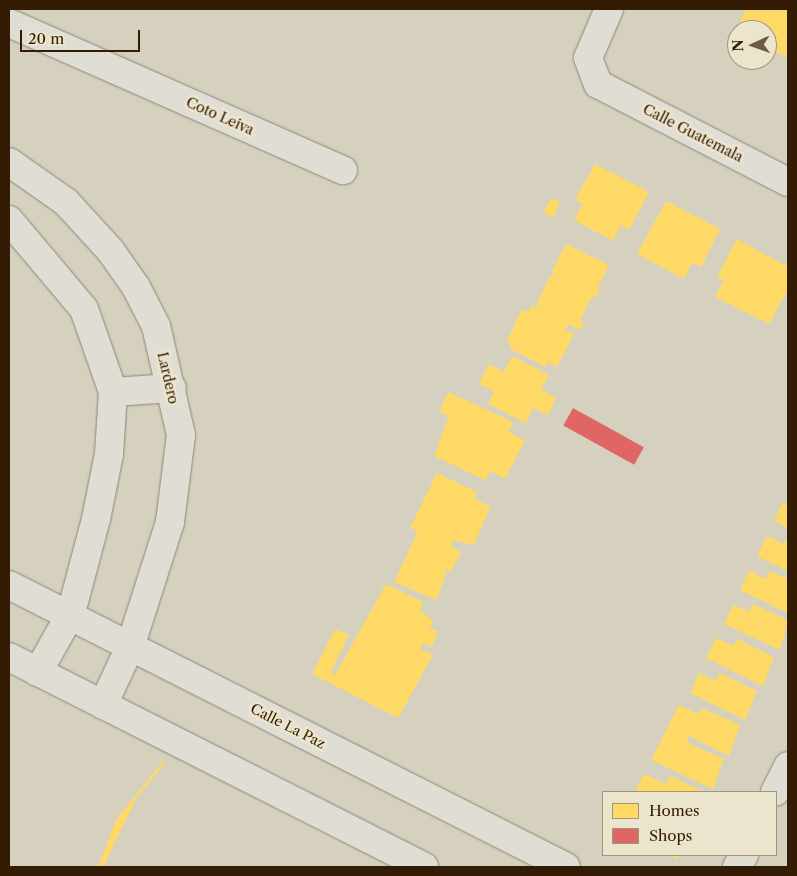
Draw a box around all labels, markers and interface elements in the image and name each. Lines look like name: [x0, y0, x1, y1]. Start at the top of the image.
scale bar: [22, 20, 142, 52]
north arrow: [727, 20, 777, 70]
text: 20 m: [28, 29, 64, 48]
text: N: [729, 39, 747, 52]
street label: Coto Leiva: [184, 94, 256, 138]
street label: Calle Guatemala: [640, 101, 746, 165]
street label: Lardero: [154, 350, 182, 406]
street label: Calle La Paz: [248, 700, 328, 752]
legend: [602, 791, 777, 856]
text: Homes: [649, 801, 700, 820]
text: Shops: [649, 826, 692, 845]

